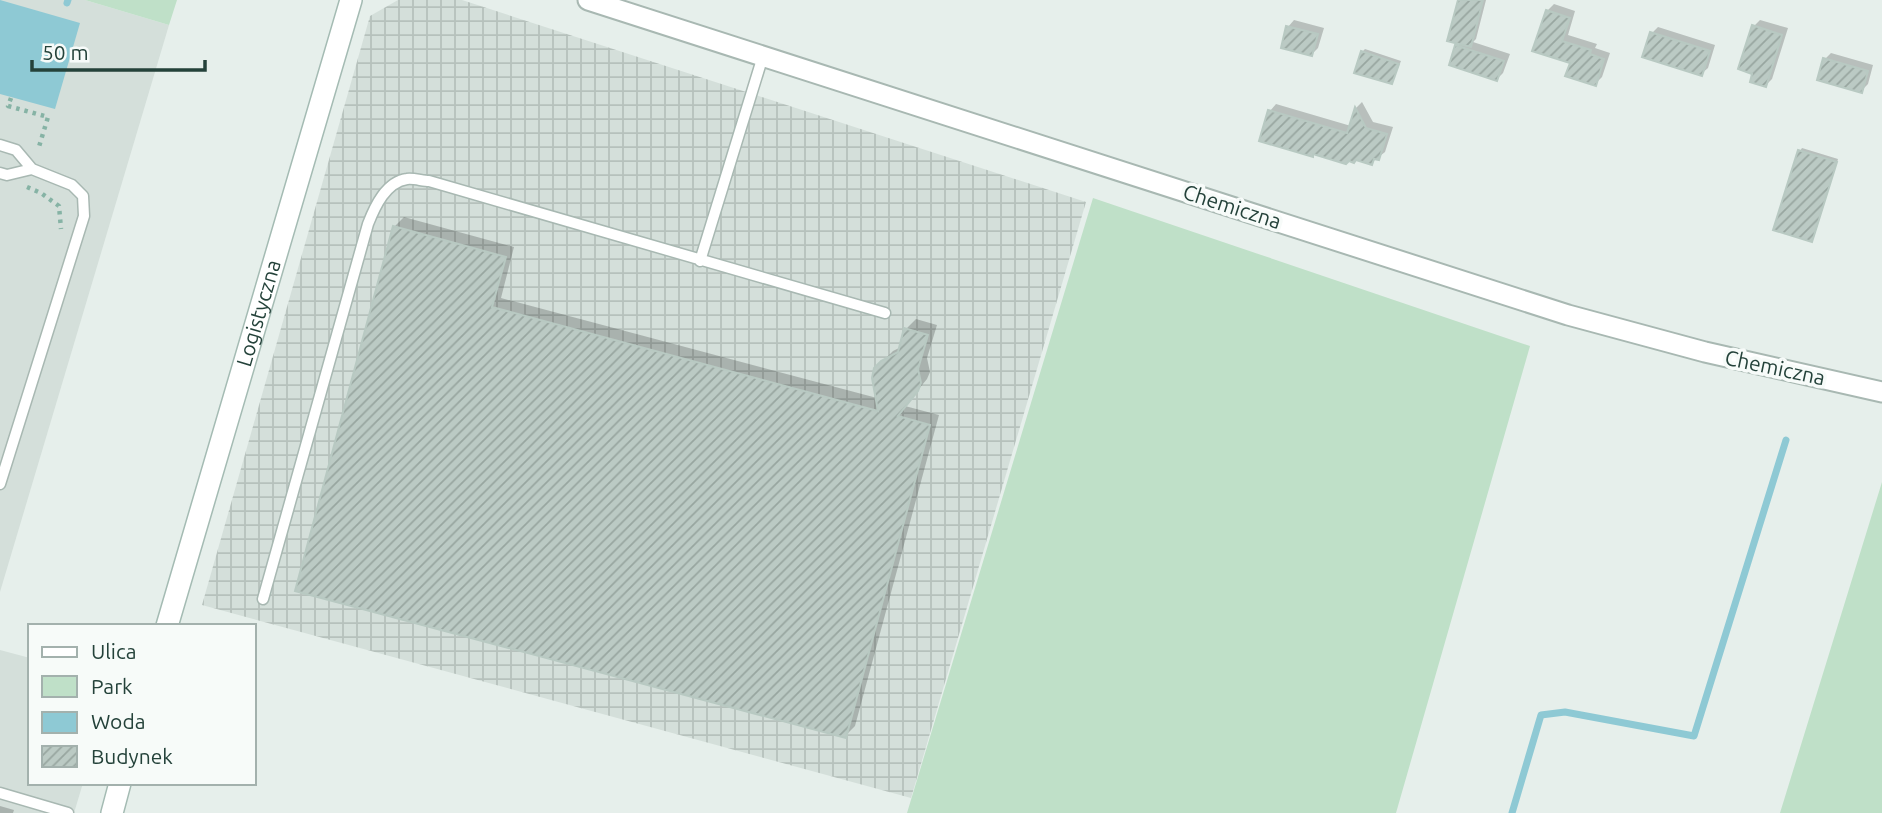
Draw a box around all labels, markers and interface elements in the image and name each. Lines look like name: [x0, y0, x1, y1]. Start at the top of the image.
scale bar: [32, 28, 205, 72]
text: 50 m: [42, 40, 89, 64]
street label: Chemiczna: [1180, 179, 1284, 233]
street label: Logistyczna: [231, 257, 285, 369]
street label: Chemiczna: [1723, 345, 1828, 389]
legend: [28, 624, 256, 785]
text: Ulica: [91, 639, 136, 663]
text: Park: [91, 674, 133, 698]
text: Woda: [91, 709, 145, 733]
text: Budynek: [91, 744, 173, 768]

